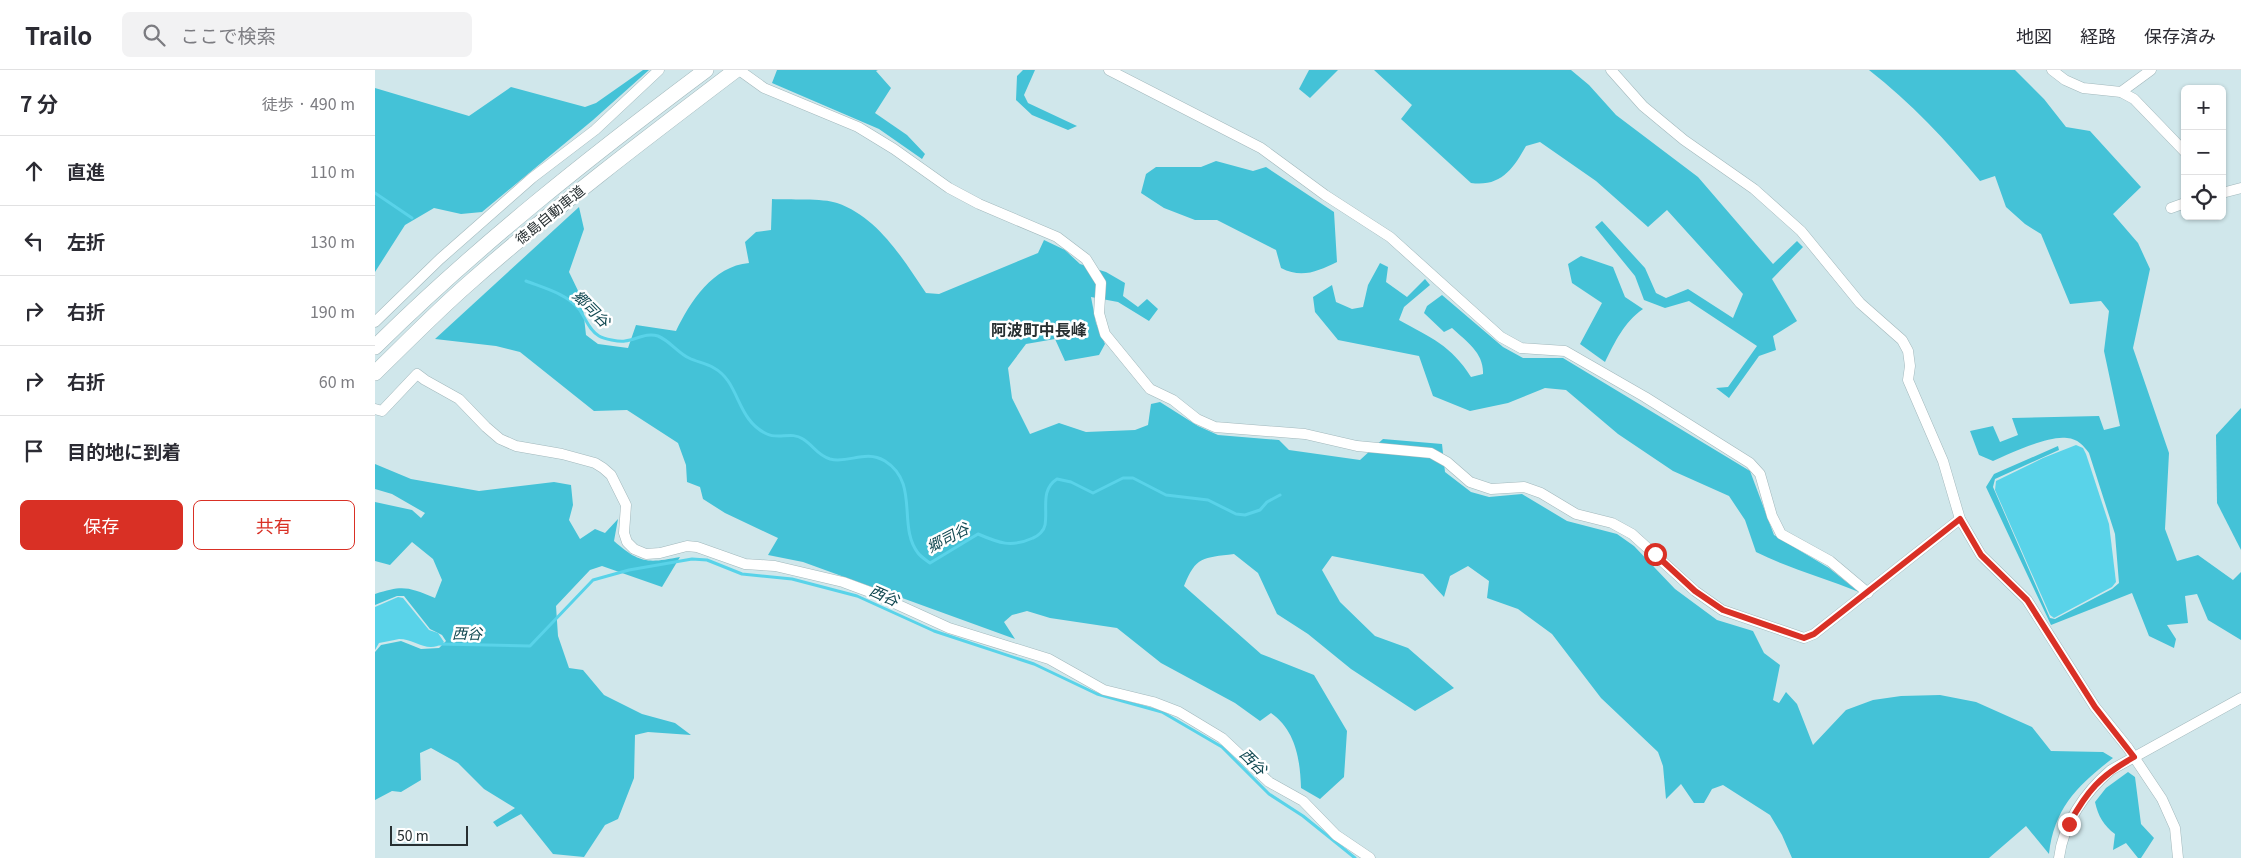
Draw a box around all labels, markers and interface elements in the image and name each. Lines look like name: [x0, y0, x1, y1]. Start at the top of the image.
search box: [122, 12, 472, 57]
text: Trailo: [25, 17, 92, 52]
icon: search: [140, 21, 168, 49]
text: ここで検索: [180, 21, 275, 48]
text: 地図: [2016, 22, 2052, 48]
text: 経路: [2080, 22, 2116, 48]
text: 保存済み: [2144, 22, 2216, 48]
map controls: [2181, 85, 2226, 220]
button: +: [2181, 85, 2226, 130]
text: 7 分: [20, 88, 58, 118]
text: 徒歩 · 490 m: [262, 91, 355, 115]
button: −: [2181, 130, 2226, 175]
icon: ahead: [20, 157, 48, 185]
text: 直進: [67, 157, 105, 184]
text: 110 m: [310, 159, 355, 183]
button: locate: [2181, 175, 2226, 220]
street label: 徳島自動車道: [510, 180, 588, 248]
icon: left: [20, 227, 48, 255]
text: 左折: [67, 227, 105, 254]
text: 130 m: [310, 229, 355, 253]
water label: 郷司谷: [569, 285, 617, 333]
icon: right: [20, 297, 48, 325]
text: 右折: [67, 297, 105, 324]
text: 190 m: [310, 299, 355, 323]
district label: 阿波町中長峰: [991, 317, 1087, 341]
icon: right: [20, 367, 48, 395]
text: 右折: [67, 367, 105, 394]
text: 60 m: [319, 369, 355, 393]
icon: arrive: [20, 437, 48, 465]
text: 目的地に到着: [67, 437, 181, 464]
button: 保存: [20, 500, 183, 550]
button: 共有: [193, 500, 355, 550]
water label: 郷司谷: [922, 516, 974, 557]
route start: [1644, 543, 1667, 566]
water label: 西谷: [867, 579, 904, 611]
water label: 西谷: [452, 622, 484, 643]
water label: 西谷: [1236, 743, 1274, 780]
route end: [2058, 813, 2081, 836]
scale bar: [390, 823, 467, 846]
text: 50 m: [397, 825, 429, 845]

